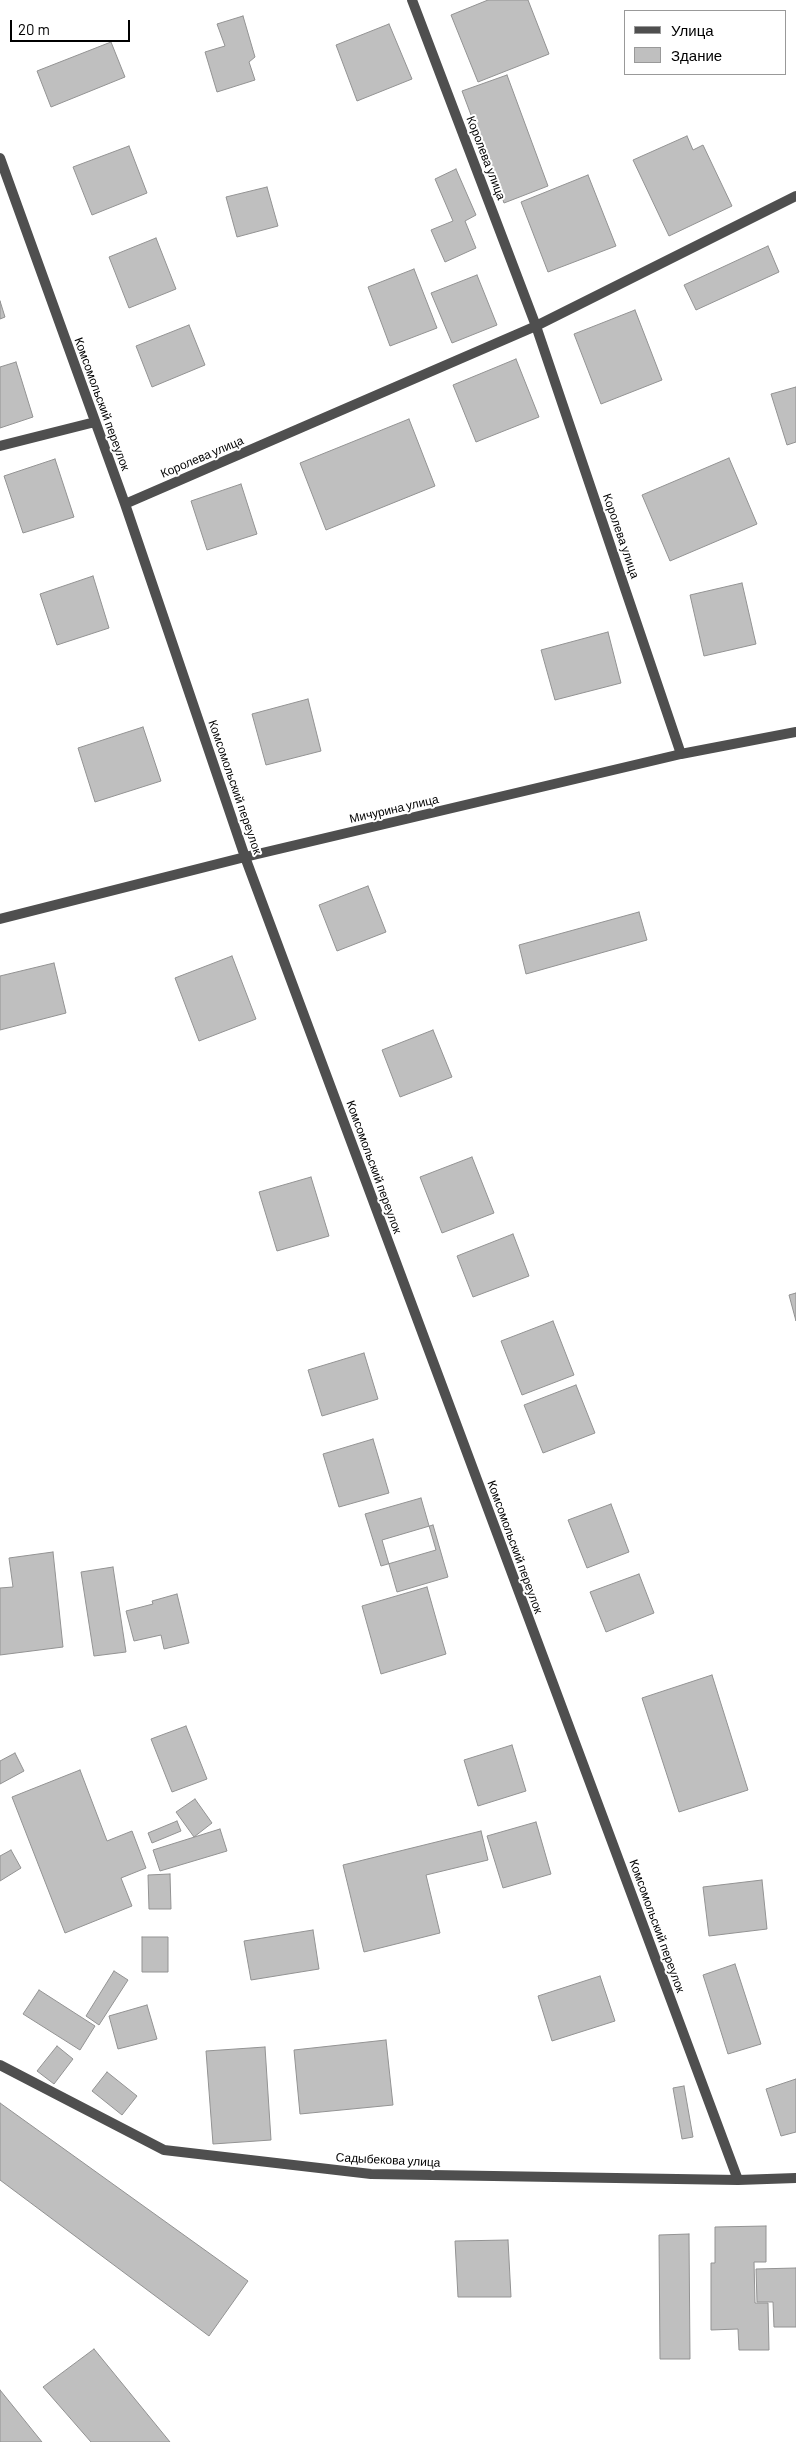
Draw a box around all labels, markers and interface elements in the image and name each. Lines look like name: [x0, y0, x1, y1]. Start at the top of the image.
scale bar: [12, 10, 132, 42]
legend: [624, 10, 786, 75]
text: 20 m: [18, 20, 50, 38]
text: Улица: [671, 21, 714, 39]
text: Здание: [671, 46, 722, 64]
street label: Королева улица: [463, 114, 509, 202]
street label: Комсомольский переулок: [71, 335, 133, 473]
street label: Королева улица: [158, 433, 246, 481]
street label: Королева улица: [600, 492, 642, 580]
street label: Комсомольский переулок: [205, 718, 265, 856]
street label: Мичурина улица: [348, 792, 440, 826]
street label: Комсомольский переулок: [343, 1098, 405, 1236]
street label: Комсомольский переулок: [484, 1478, 546, 1616]
street label: Комсомольский переулок: [626, 1857, 688, 1995]
street label: Садыбекова улица: [335, 2150, 441, 2170]

